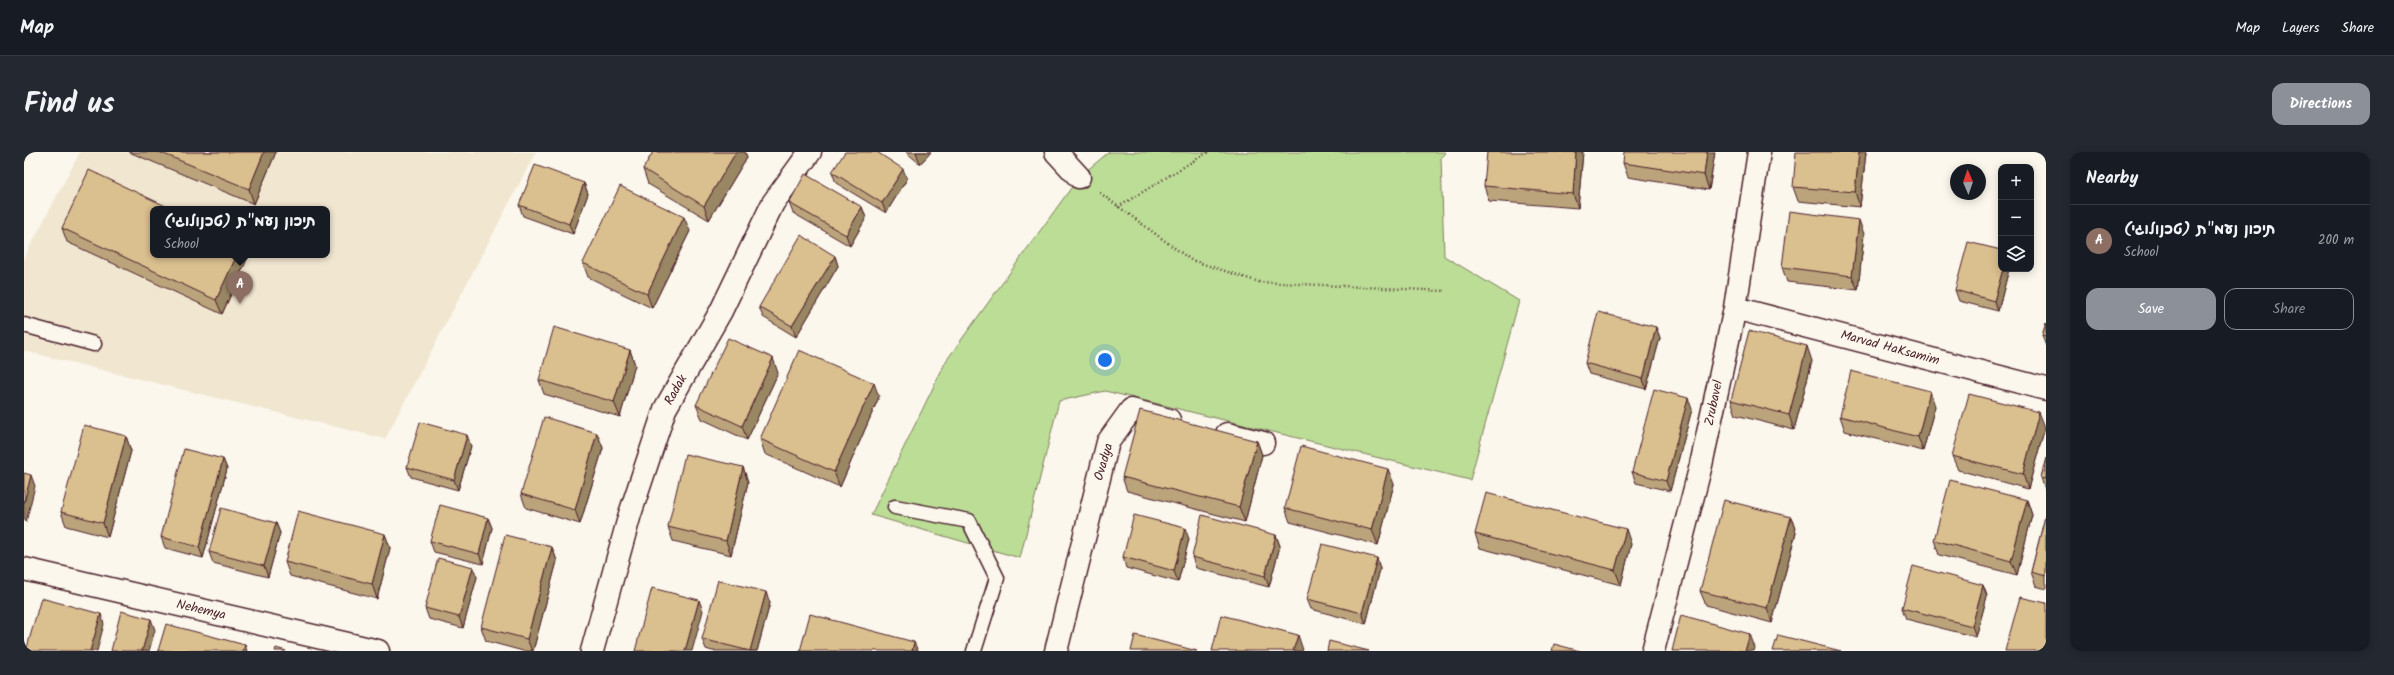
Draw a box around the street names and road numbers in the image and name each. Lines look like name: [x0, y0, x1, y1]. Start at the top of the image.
street label: Marvad HaKsamim: [1838, 325, 1942, 371]
street label: Radak: [659, 370, 693, 409]
street label: Zrubavel: [1699, 378, 1729, 428]
street label: Ovadya: [1089, 441, 1119, 483]
street label: Nehemya: [174, 594, 228, 626]

